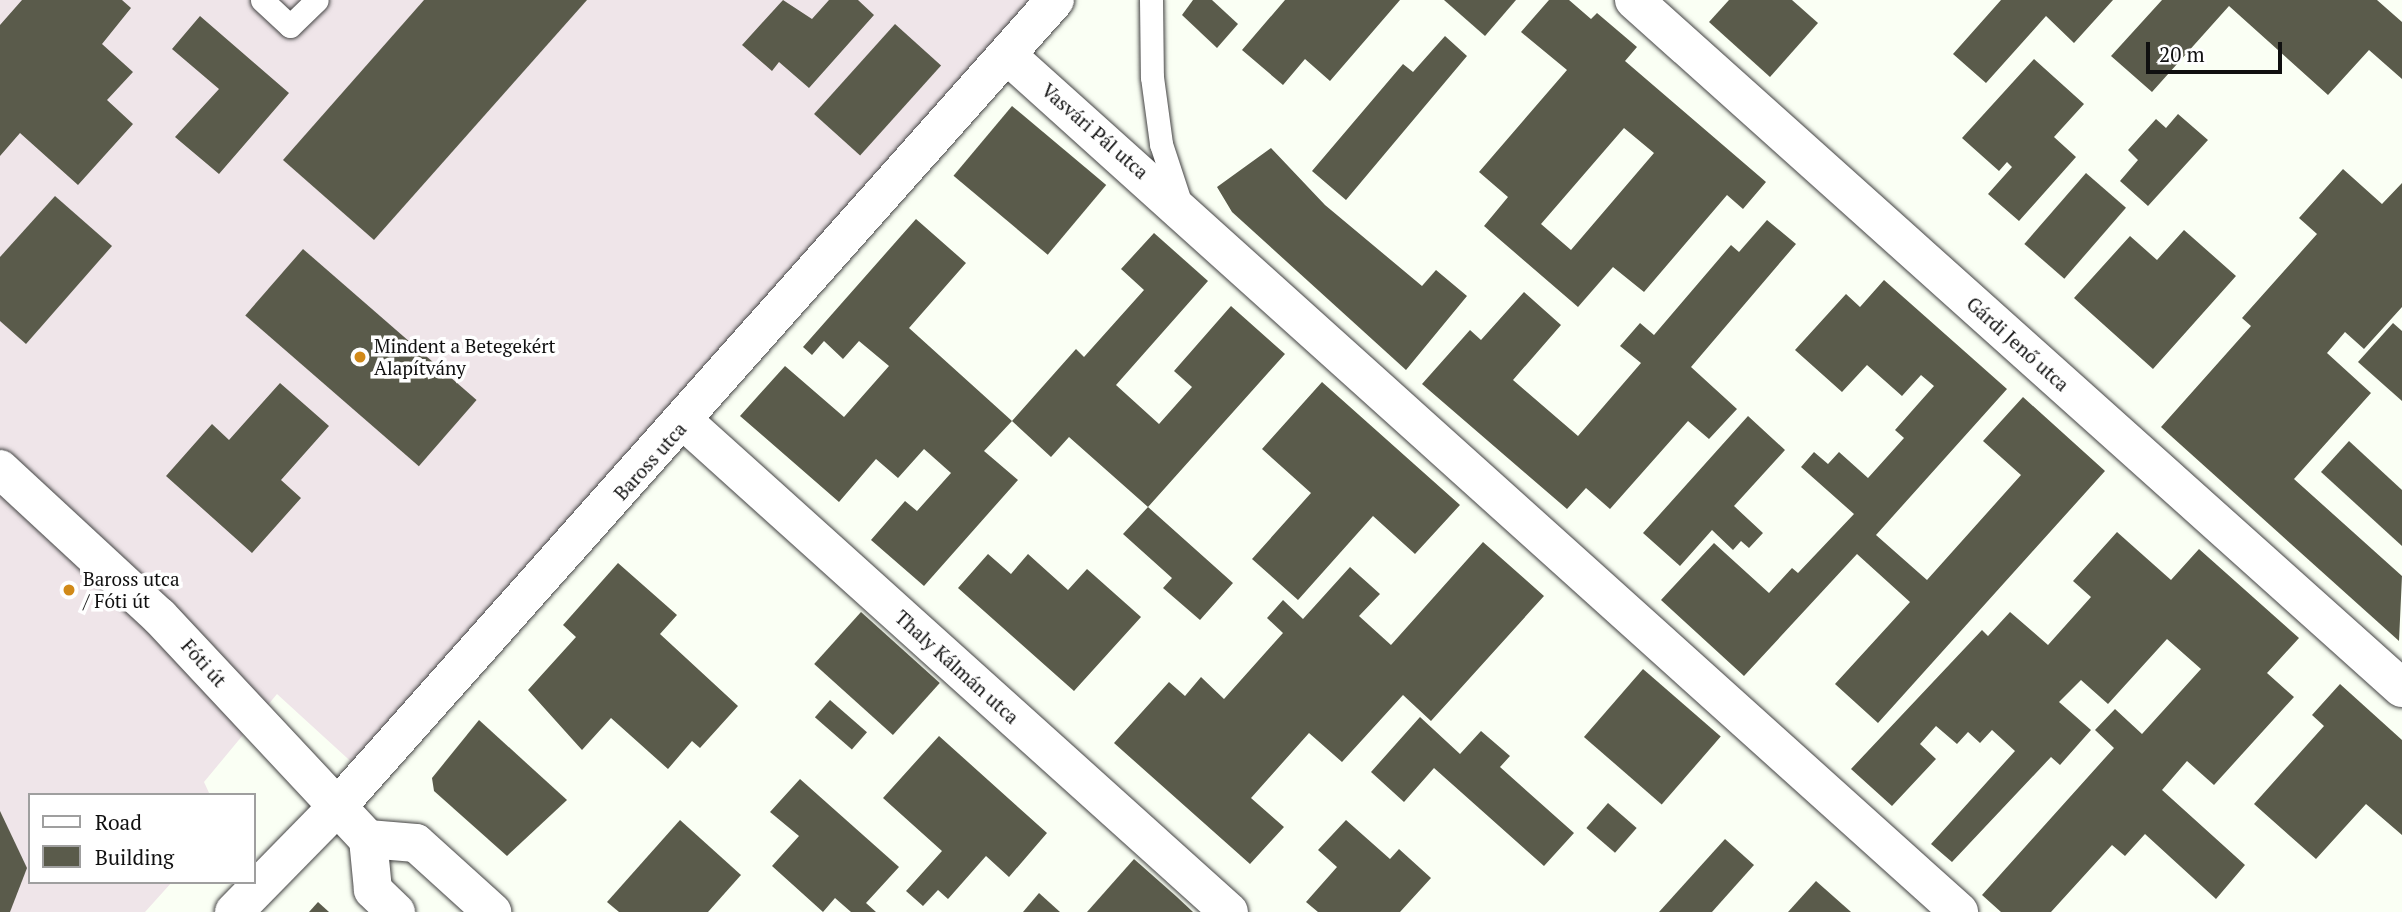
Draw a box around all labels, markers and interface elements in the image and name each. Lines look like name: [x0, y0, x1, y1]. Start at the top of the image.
scale bar: [2150, 28, 2286, 72]
text: 20 m: [2159, 40, 2205, 68]
street label: Vasvári Pál utca: [1037, 79, 1153, 183]
street label: Gárdi Jenő utca: [1962, 292, 2074, 396]
place label: Mindent a Betegekért Alapítvány: [374, 335, 556, 379]
marker: Mindent a Betegekért Alapítvány: [352, 349, 368, 365]
street label: Baross utca: [609, 417, 691, 505]
place label: Baross utca / Fóti út: [83, 568, 180, 612]
marker: Baross utca / Fóti út: [61, 582, 77, 598]
street label: Thaly Kálmán utca: [891, 606, 1023, 728]
street label: Fóti út: [177, 635, 231, 691]
legend: [28, 793, 256, 884]
text: Road: [95, 808, 142, 836]
text: Building: [95, 843, 174, 871]

